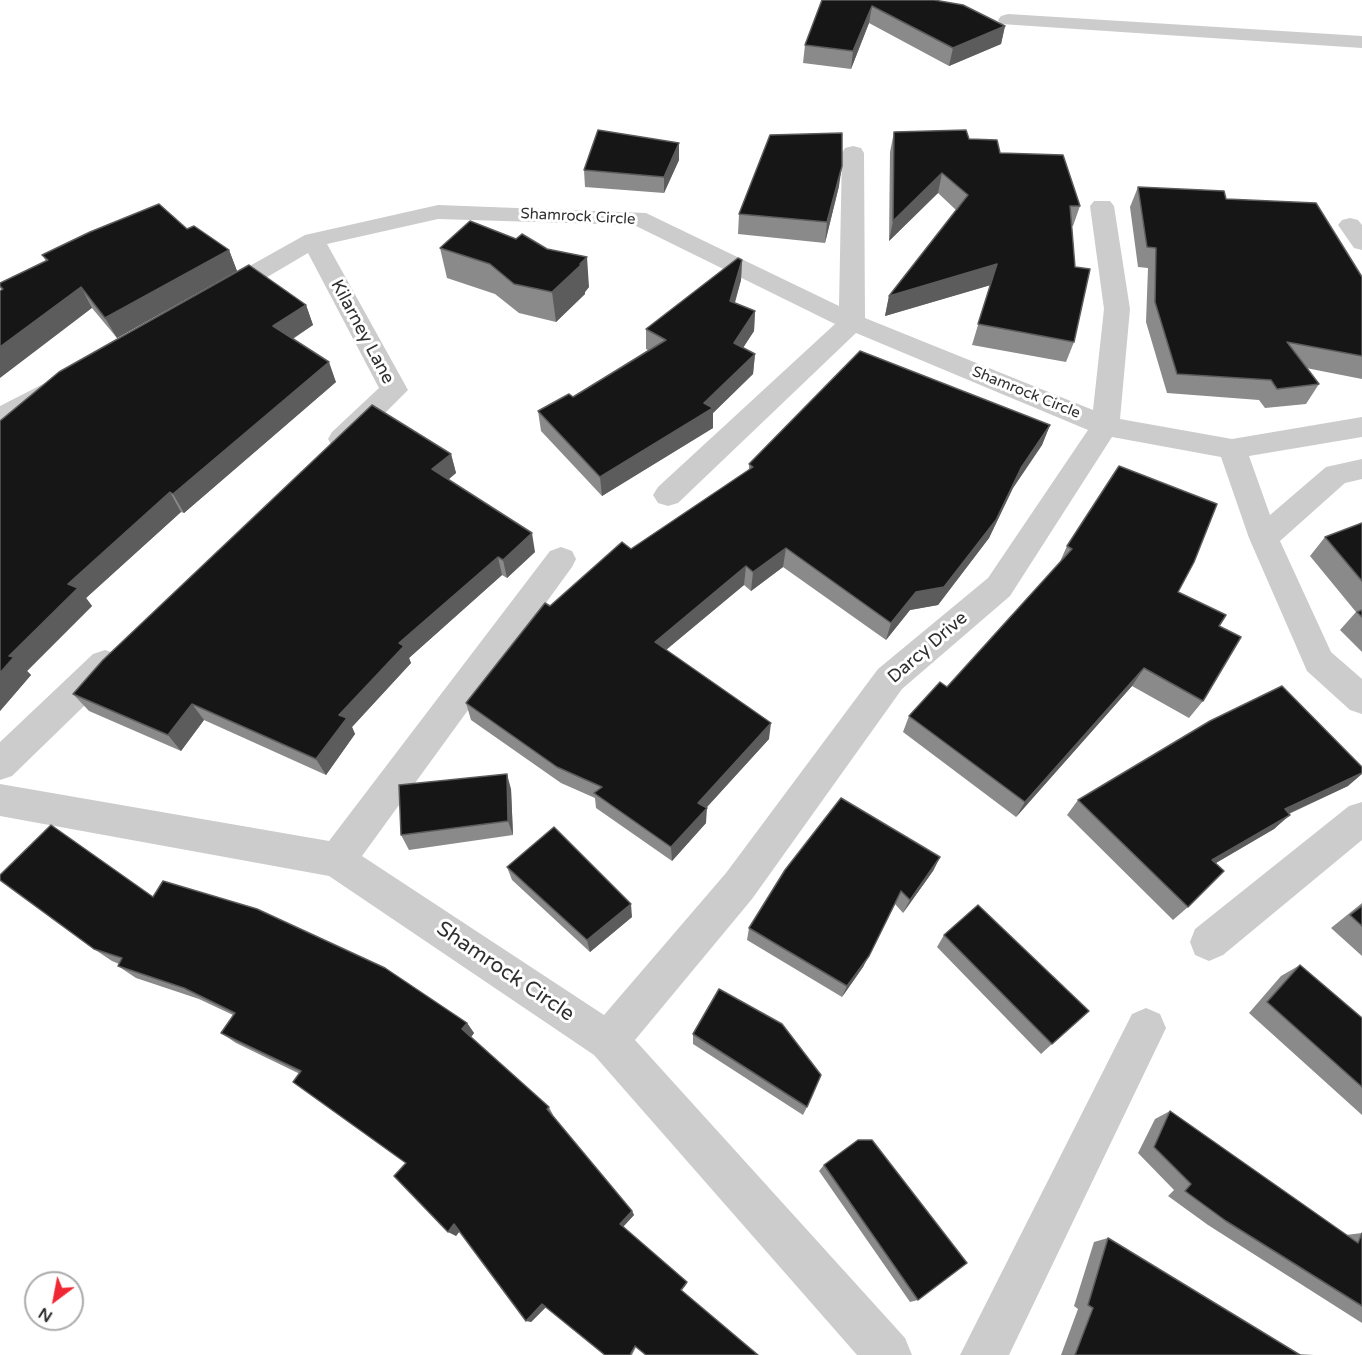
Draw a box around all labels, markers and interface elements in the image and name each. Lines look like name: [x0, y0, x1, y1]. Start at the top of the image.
street label: Shamrock Circle: [520, 205, 636, 229]
street label: Kilarney Lane: [325, 276, 399, 388]
street label: Shamrock Circle: [969, 363, 1083, 423]
street label: Darcy Drive: [884, 608, 972, 688]
street label: Shamrock Circle: [431, 917, 579, 1027]
north arrow: [24, 1271, 84, 1331]
text: N: [35, 1303, 56, 1326]

